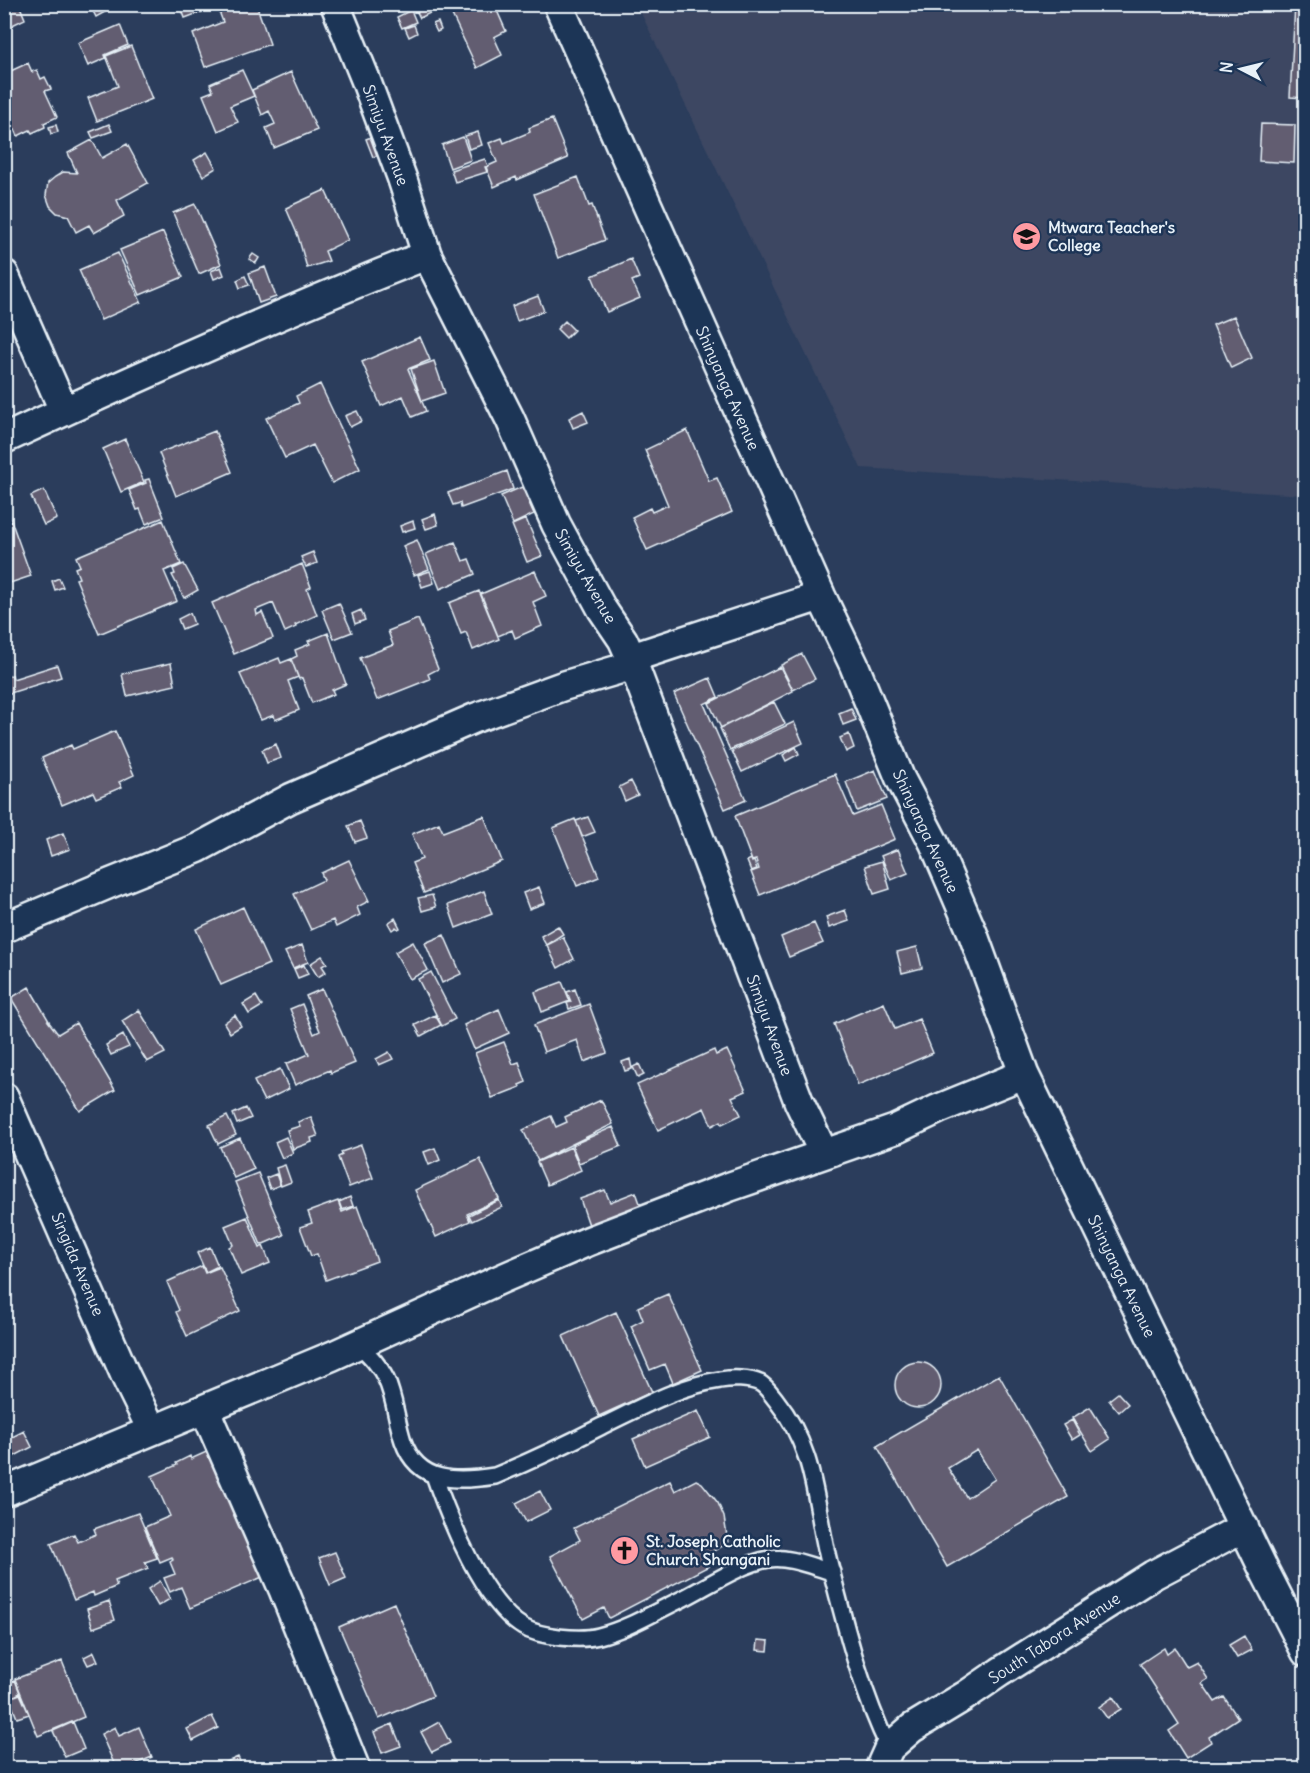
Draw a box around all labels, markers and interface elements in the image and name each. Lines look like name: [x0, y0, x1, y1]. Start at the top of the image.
north arrow: [1211, 39, 1271, 99]
text: N: [1216, 60, 1237, 74]
street label: Simiyu Avenue: [358, 82, 414, 188]
place label: Mtwara Teacher's College: [1048, 217, 1175, 256]
school or university icon: Mtwara Teacher's College: [1011, 220, 1043, 252]
street label: Shinyanga Avenue: [692, 323, 764, 453]
street label: Simiyu Avenue: [551, 525, 621, 627]
street label: Shinyanga Avenue: [889, 766, 963, 896]
street label: Simiyu Avenue: [742, 972, 798, 1078]
street label: Singida Avenue: [47, 1209, 109, 1319]
street label: Shinyanga Avenue: [1084, 1211, 1160, 1341]
place label: St. Joseph Catholic Church Shangani: [646, 1531, 781, 1570]
church icon: St. Joseph Catholic Church Shangani: [609, 1534, 641, 1566]
street label: South Tabora Avenue: [984, 1588, 1124, 1688]

